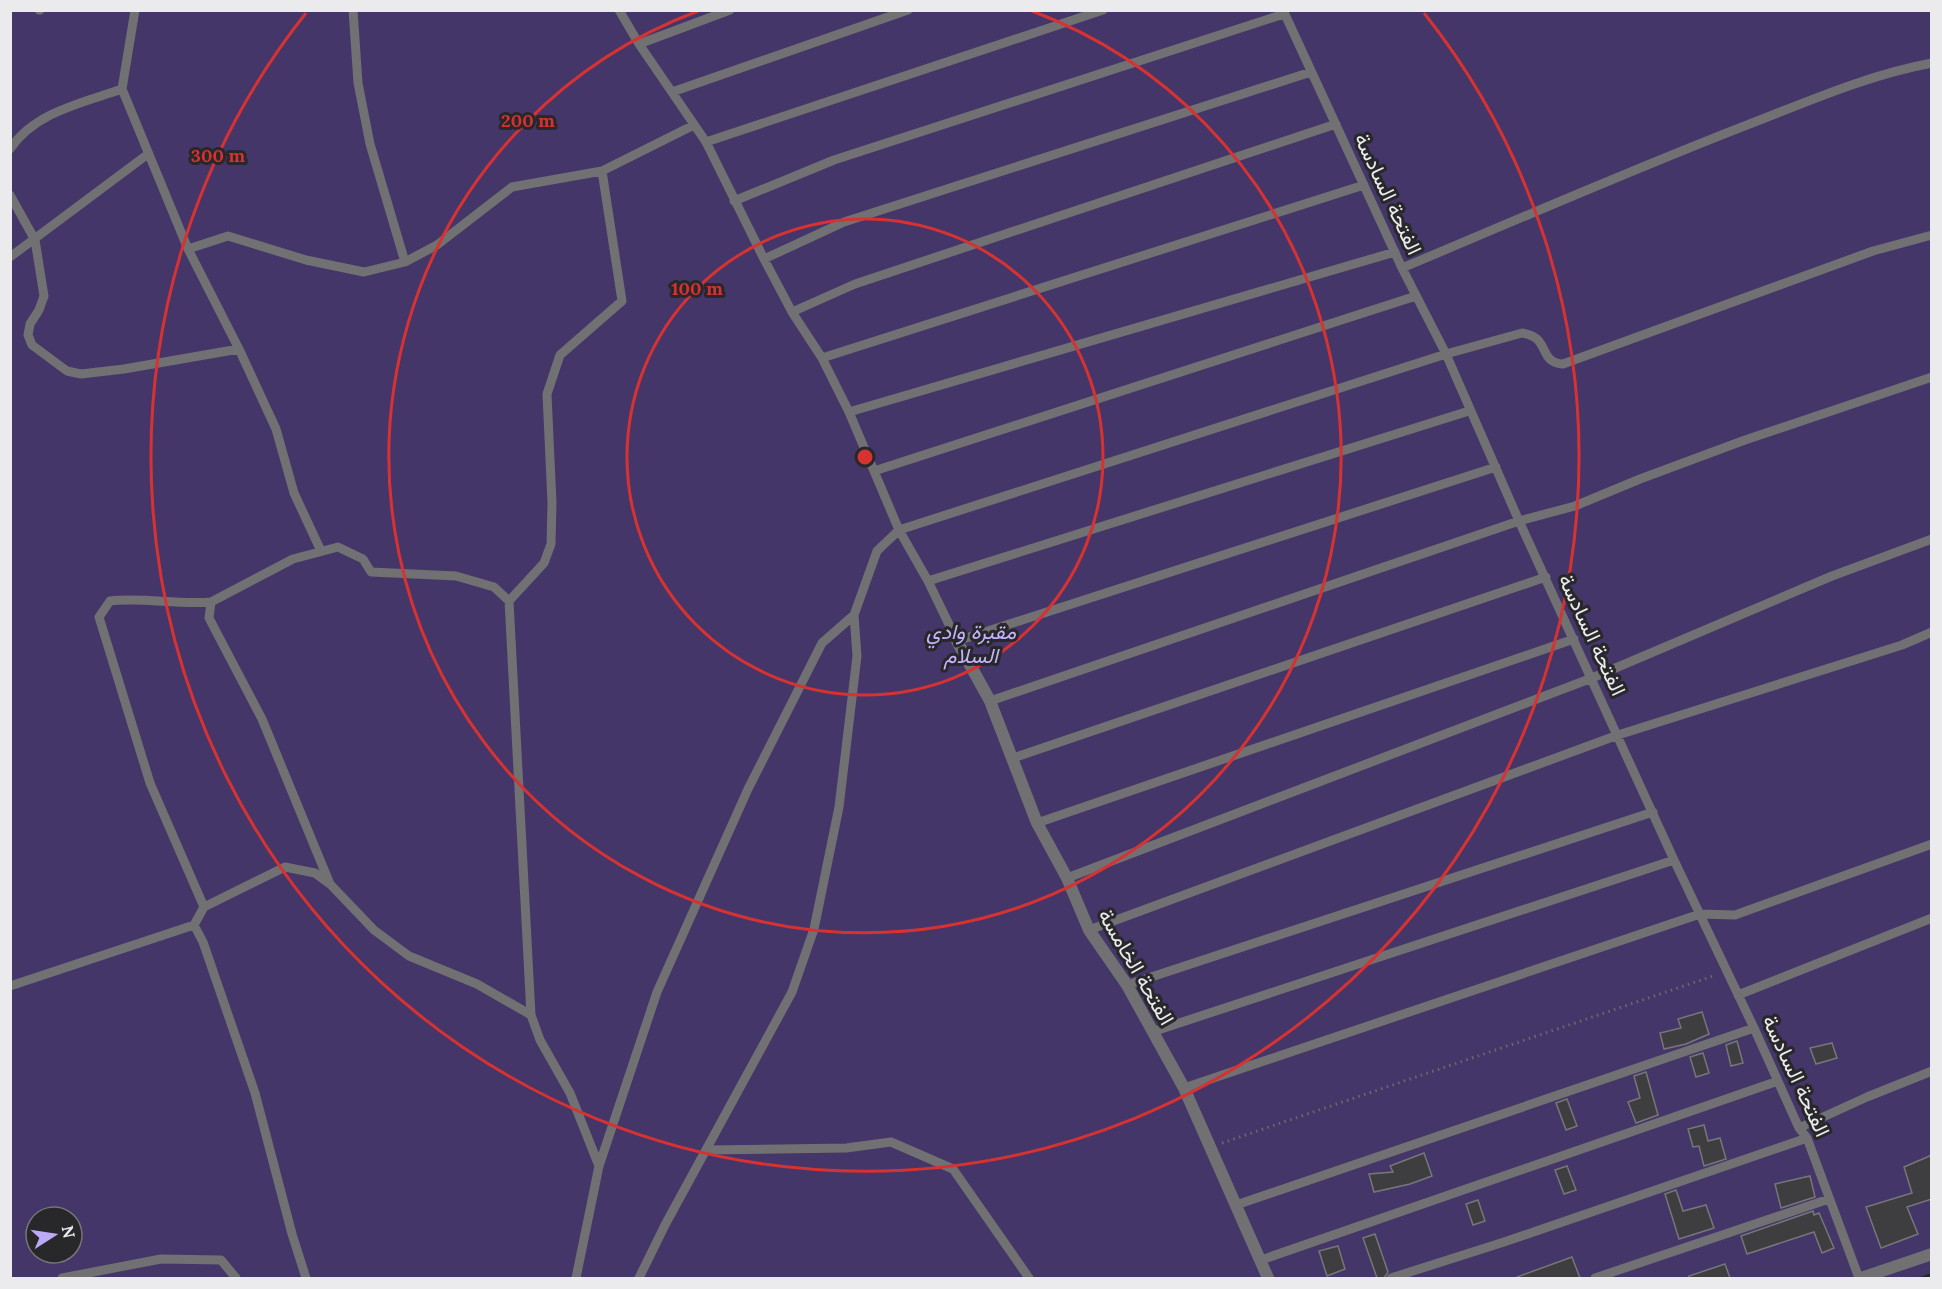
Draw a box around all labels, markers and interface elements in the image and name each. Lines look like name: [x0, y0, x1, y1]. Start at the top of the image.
text: 200 m: [501, 109, 555, 132]
street label: الفتحة السادسة: [1348, 129, 1428, 259]
text: 300 m: [191, 144, 246, 167]
text: 100 m: [671, 277, 723, 300]
centre of rings: [855, 447, 875, 467]
street label: الفتحة السادسة: [1552, 570, 1632, 700]
park label: مقبرة وادي السلام: [926, 618, 1017, 670]
street label: الفتحة الخامسة: [1092, 904, 1181, 1030]
street label: الفتحة السادسة: [1756, 1011, 1836, 1141]
north arrow: [24, 1205, 84, 1265]
text: N: [58, 1224, 80, 1240]

